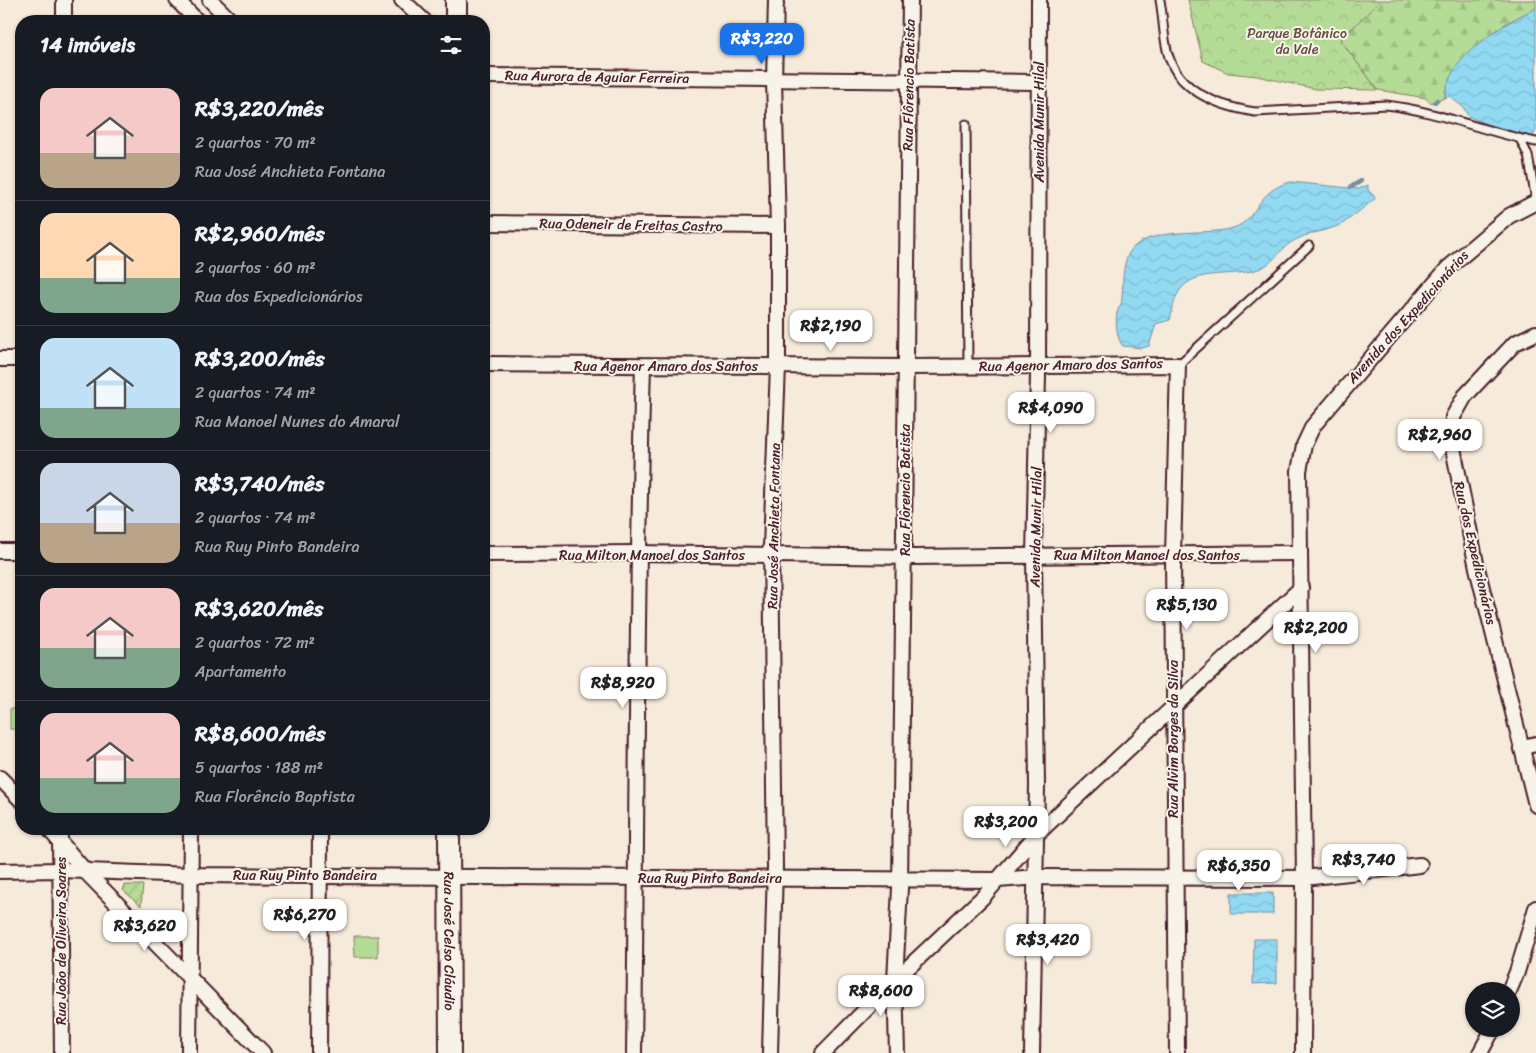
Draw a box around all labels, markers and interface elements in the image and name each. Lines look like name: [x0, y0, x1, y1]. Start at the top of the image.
street label: Rua Flôrencio Batista: [895, 18, 923, 151]
park label: Parque Botânico da Vale: [1247, 21, 1347, 62]
pin: R$3,220: [716, 22, 808, 65]
text: R$3,220: [731, 24, 793, 53]
text: 14 imóveis: [40, 26, 135, 64]
icon: filters: [437, 31, 465, 59]
street label: Avenida Munir Hilal: [1027, 61, 1052, 183]
street label: Rua Aurora de Aguiar Ferreira: [505, 63, 689, 91]
text: R$3,220/mês: [195, 90, 324, 128]
icon: home: [80, 108, 140, 168]
text: 2 quartos · 70 m²: [195, 128, 316, 157]
text: Rua José Anchieta Fontana: [195, 157, 385, 186]
street label: Rua Odeneir de Freitas Castro: [539, 211, 723, 239]
text: R$2,960/mês: [195, 215, 325, 253]
icon: home: [80, 233, 140, 293]
street label: Avenida dos Expedicionários: [1340, 244, 1475, 390]
text: 2 quartos · 60 m²: [195, 253, 316, 282]
text: Rua dos Expedicionários: [195, 282, 363, 311]
pin: R$2,190: [785, 310, 877, 352]
text: R$2,190: [801, 311, 861, 340]
text: R$3,200/mês: [195, 340, 325, 378]
street label: Rua Agenor Amaro dos Santos: [979, 351, 1164, 379]
street label: Rua Agenor Amaro dos Santos: [574, 354, 759, 379]
icon: home: [80, 358, 140, 418]
text: 2 quartos · 74 m²: [195, 378, 316, 407]
pin: R$4,090: [1005, 392, 1097, 434]
text: R$4,090: [1019, 393, 1083, 422]
text: Rua Manoel Nunes do Amaral: [195, 407, 400, 436]
pin: R$2,960: [1394, 418, 1486, 461]
text: R$2,960: [1408, 420, 1472, 449]
street label: Rua Flôrencio Batista: [893, 423, 918, 556]
street label: Rua José Anchieta Fontana: [760, 443, 788, 609]
text: R$3,740/mês: [195, 465, 324, 503]
street label: Avenida Munir Hilal: [1022, 465, 1050, 589]
street label: Rua dos Expedicionários: [1446, 479, 1504, 627]
icon: home: [80, 483, 140, 543]
text: 2 quartos · 74 m²: [195, 503, 316, 532]
text: Rua Ruy Pinto Bandeira: [195, 532, 360, 561]
street label: Rua Milton Manoel dos Santos: [559, 543, 745, 568]
street label: Rua Milton Manoel dos Santos: [1054, 543, 1240, 568]
pin: R$5,130: [1141, 588, 1233, 631]
text: R$3,620/mês: [195, 590, 323, 628]
text: R$5,130: [1157, 590, 1217, 619]
icon: home: [80, 608, 140, 668]
pin: R$2,200: [1270, 612, 1362, 654]
text: R$2,200: [1284, 613, 1348, 642]
text: 2 quartos · 72 m²: [195, 628, 315, 657]
text: Apartamento: [195, 657, 286, 686]
street label: Rua Alvim Borges da Silva: [1161, 659, 1186, 818]
pin: R$8,920: [577, 666, 669, 709]
text: R$8,920: [591, 668, 655, 697]
text: R$8,600/mês: [195, 715, 326, 753]
icon: home: [80, 733, 140, 793]
text: 5 quartos · 188 m²: [195, 753, 323, 782]
text: Rua Florêncio Baptista: [195, 782, 355, 811]
pin: R$3,200: [960, 806, 1052, 848]
text: R$3,200: [974, 807, 1038, 836]
pin: R$3,740: [1318, 844, 1410, 886]
text: R$3,740: [1333, 845, 1395, 874]
pin: R$6,350: [1193, 850, 1285, 892]
text: R$6,350: [1208, 851, 1270, 880]
street label: Rua João de Oliveira Soares: [49, 857, 74, 1025]
street label: Rua Ruy Pinto Bandeira: [233, 863, 377, 888]
street label: Rua Ruy Pinto Bandeira: [638, 866, 782, 891]
street label: Rua José Celso Cláudio: [437, 871, 462, 1011]
pin: R$6,270: [259, 898, 351, 941]
text: R$6,270: [274, 900, 336, 929]
pin: R$3,620: [99, 910, 191, 952]
text: R$3,620: [114, 911, 176, 940]
pin: R$3,420: [1002, 924, 1094, 966]
text: R$3,420: [1017, 925, 1079, 954]
pin: R$8,600: [835, 974, 927, 1017]
text: R$8,600: [849, 976, 913, 1005]
map controls: [1465, 982, 1520, 1037]
button: layers: [1465, 982, 1520, 1037]

